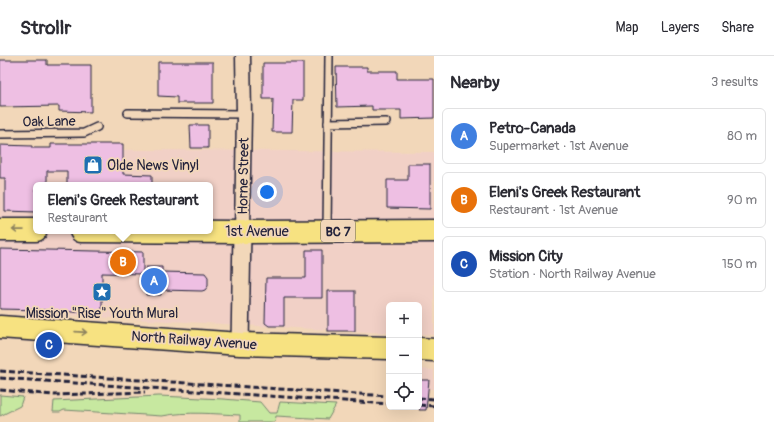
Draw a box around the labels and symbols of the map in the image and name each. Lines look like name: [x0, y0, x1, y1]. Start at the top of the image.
street label: Oak Lane: [22, 113, 76, 130]
street label: Horne Street: [234, 137, 253, 215]
shop icon: Olde News Vinyl: [82, 154, 104, 176]
place label: Olde News Vinyl: [107, 157, 199, 174]
your location: [257, 182, 277, 202]
road number: BC 7: [321, 220, 355, 242]
street label: 1st Avenue: [225, 223, 289, 240]
one-way arrow: [12, 226, 25, 234]
pin: B: [110, 247, 136, 277]
pin: A: [141, 266, 167, 296]
place icon: Mission "Rise" Youth Mural: [91, 281, 113, 303]
place label: Mission "Rise" Youth Mural: [26, 305, 178, 322]
street label: North Railway Avenue: [131, 328, 257, 353]
one-way arrow: [74, 329, 87, 336]
pin: C: [36, 330, 62, 360]

